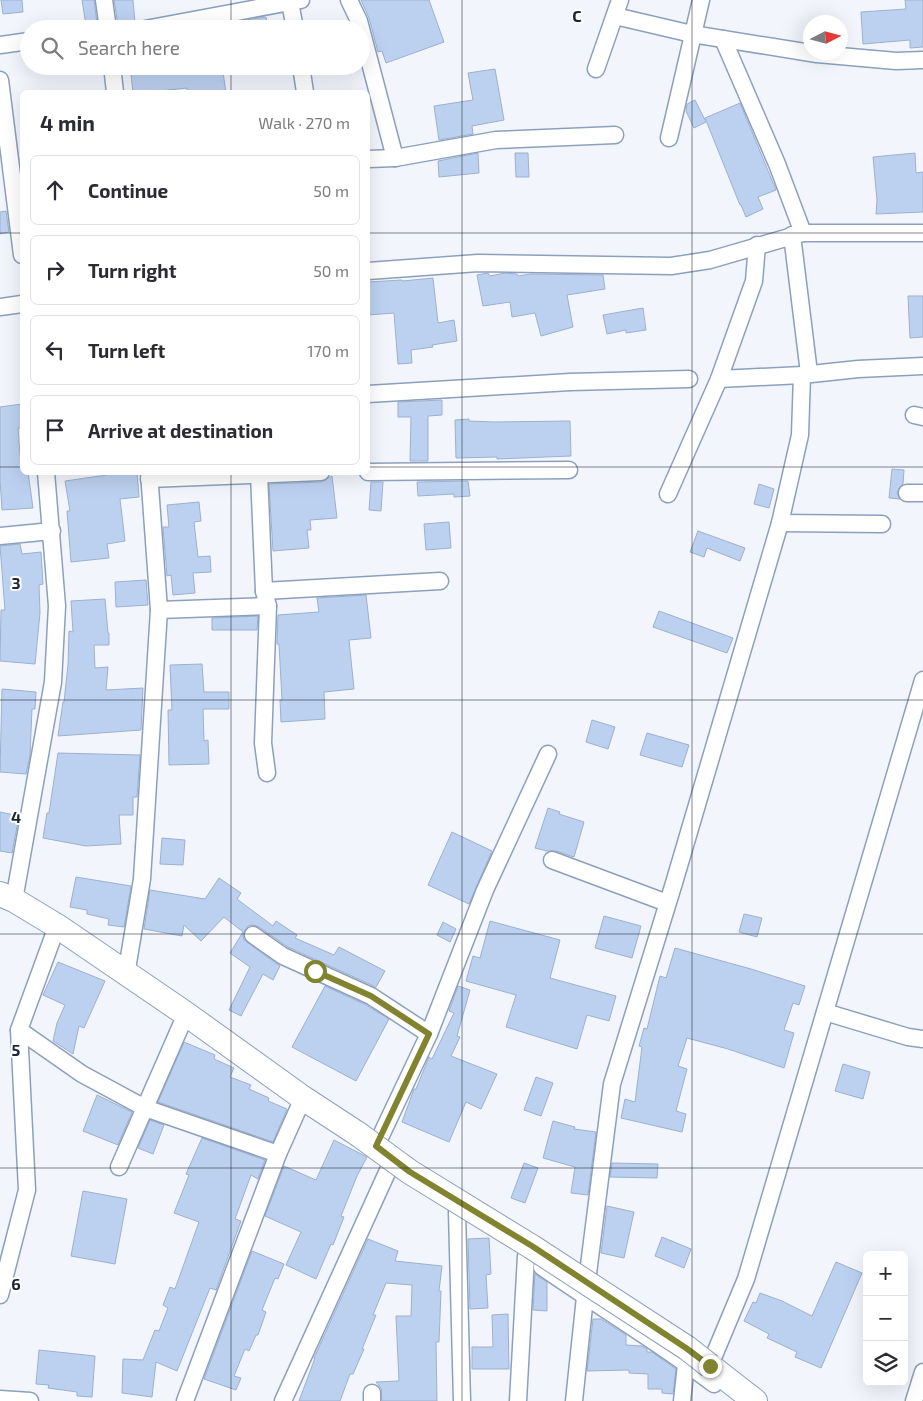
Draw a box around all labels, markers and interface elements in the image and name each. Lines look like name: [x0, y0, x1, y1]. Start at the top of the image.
text: C: [572, 6, 582, 25]
north arrow: [803, 15, 848, 60]
search box: [20, 20, 370, 75]
icon: search: [38, 34, 66, 62]
text: Search here: [78, 36, 180, 59]
text: 4 min: [40, 110, 95, 135]
text: Walk · 270 m: [258, 113, 350, 132]
icon: ahead: [41, 176, 69, 204]
text: Continue: [88, 179, 168, 202]
text: 50 m: [313, 181, 349, 200]
icon: right: [41, 256, 69, 284]
text: Turn right: [88, 259, 176, 282]
text: 50 m: [313, 261, 349, 280]
icon: left: [41, 336, 69, 364]
text: Turn left: [88, 339, 165, 362]
text: 170 m: [307, 341, 349, 360]
icon: arrive: [41, 416, 69, 444]
text: Arrive at destination: [88, 419, 273, 442]
text: 3: [11, 573, 21, 592]
text: 4: [11, 807, 21, 826]
route start: [304, 960, 327, 983]
text: 5: [12, 1040, 21, 1059]
map controls: [863, 1251, 908, 1386]
button: +: [863, 1251, 908, 1296]
text: 6: [11, 1274, 21, 1293]
button: −: [863, 1296, 908, 1341]
button: layers: [863, 1341, 908, 1386]
route end: [699, 1355, 722, 1378]

